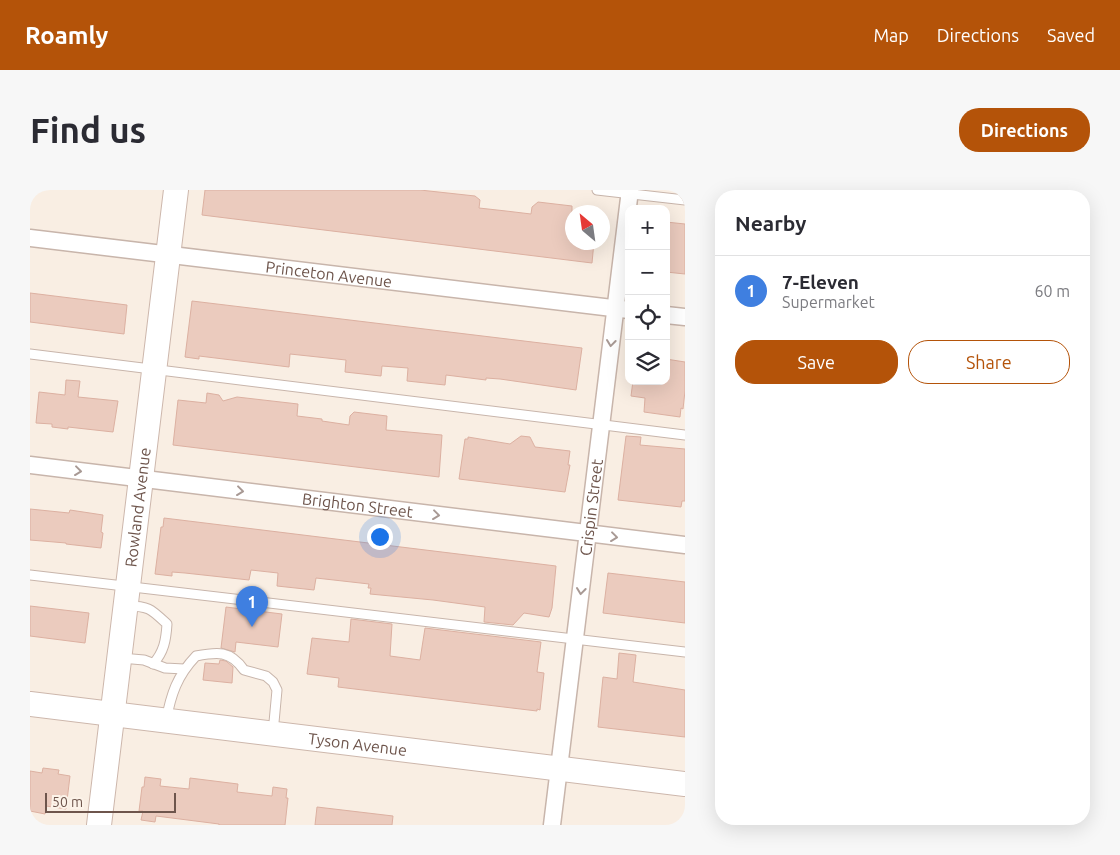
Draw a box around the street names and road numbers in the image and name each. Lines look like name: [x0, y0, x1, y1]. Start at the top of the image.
street label: Princeton Avenue: [265, 257, 393, 290]
street label: Rowland Avenue: [121, 447, 154, 568]
street label: Crispin Street: [576, 457, 606, 557]
street label: Brighton Street: [301, 489, 415, 521]
street label: Tyson Avenue: [307, 729, 408, 759]

